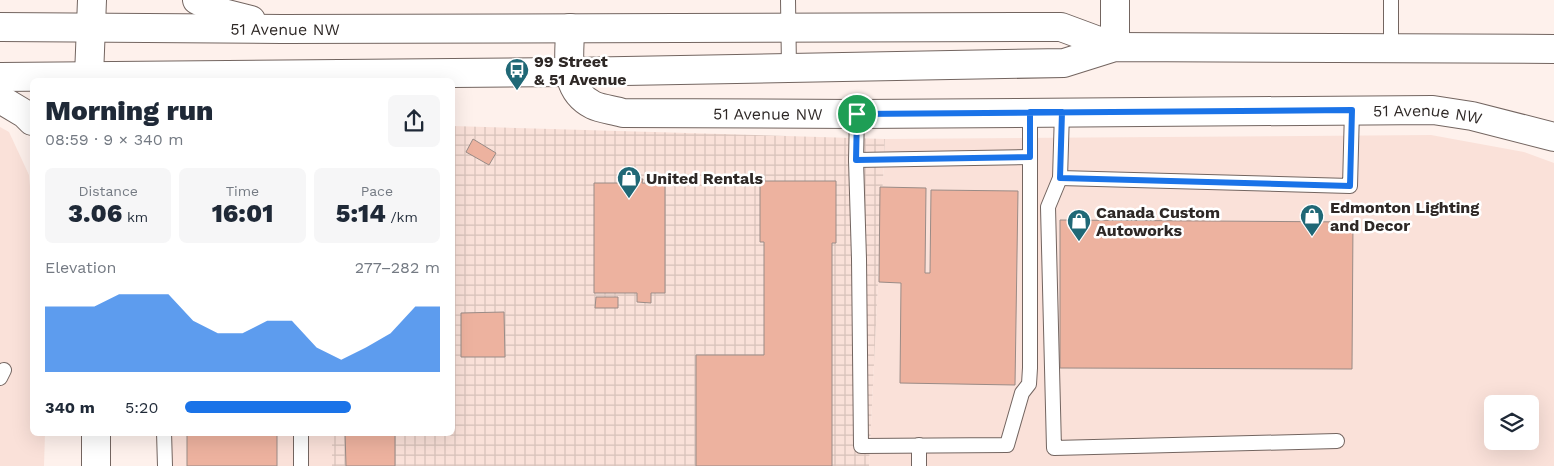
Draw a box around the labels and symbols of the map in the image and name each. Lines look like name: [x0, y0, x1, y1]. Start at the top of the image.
street label: 51 Avenue NW: [230, 20, 340, 39]
place label: 99 Street & 51 Avenue: [534, 52, 627, 89]
bus stop icon: 99 Street & 51 Avenue: [504, 57, 530, 91]
pin: [836, 93, 878, 135]
street label: 51 Avenue NW: [1373, 101, 1484, 128]
street label: 51 Avenue NW: [713, 104, 823, 124]
shop icon: United Rentals: [616, 165, 642, 199]
place label: United Rentals: [646, 169, 763, 188]
place label: Edmonton Lighting and Decor: [1330, 198, 1479, 235]
place label: Canada Custom Autoworks: [1096, 203, 1220, 240]
shop icon: Edmonton Lighting and Decor: [1299, 203, 1325, 237]
shop icon: Canada Custom Autoworks: [1066, 208, 1092, 242]

